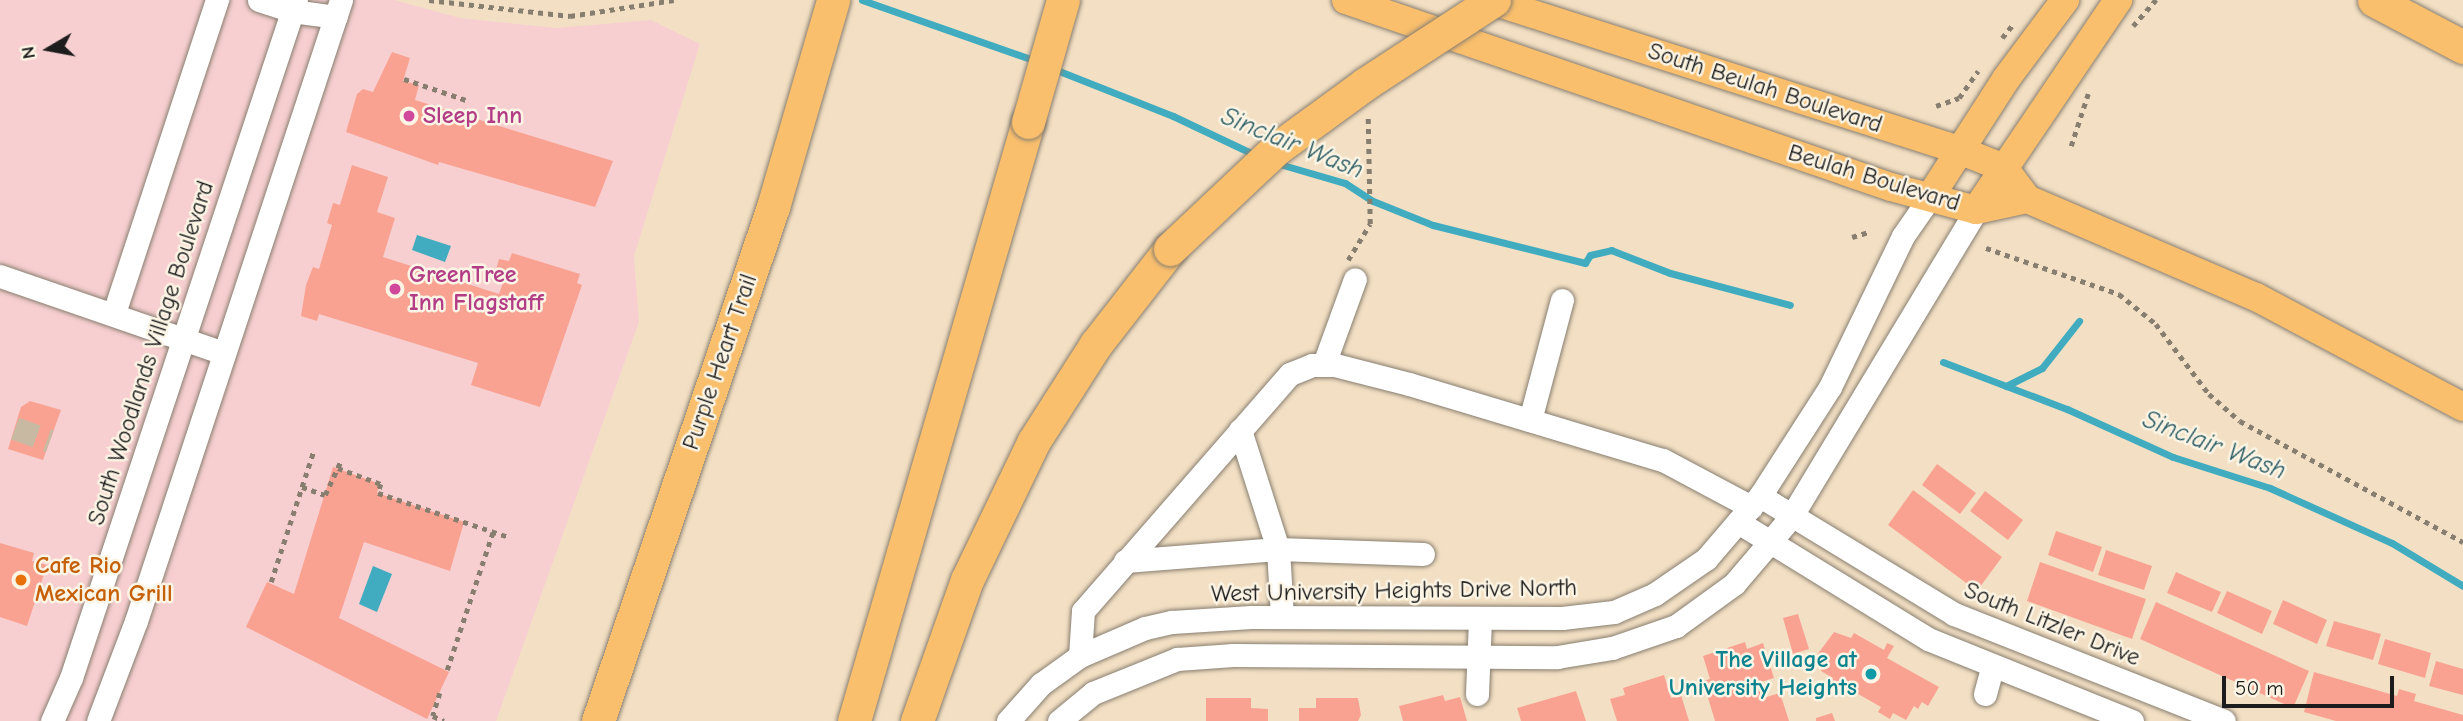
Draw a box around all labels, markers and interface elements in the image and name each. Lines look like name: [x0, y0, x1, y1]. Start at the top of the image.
north arrow: [14, 14, 84, 84]
street label: South Beulah Boulevard: [1644, 37, 1886, 139]
text: N: [16, 45, 40, 61]
water label: Sinclair Wash: [1216, 101, 1368, 187]
place label: Sleep Inn: [423, 102, 522, 130]
marker: Sleep Inn: [401, 108, 417, 124]
street label: Beulah Boulevard: [1785, 138, 1963, 218]
street label: South Woodlands Village Boulevard: [82, 177, 220, 529]
place label: GreenTree Inn Flagstaff: [409, 261, 543, 317]
street label: Purple Heart Trail: [676, 270, 764, 454]
marker: GreenTree Inn Flagstaff: [387, 281, 403, 297]
water label: Sinclair Wash: [2138, 404, 2290, 488]
place label: Cafe Rio Mexican Grill: [35, 552, 173, 608]
marker: Cafe Rio Mexican Grill: [13, 572, 29, 588]
street label: West University Heights Drive North: [1211, 573, 1577, 609]
street label: South Litzler Drive: [1960, 576, 2144, 672]
place label: The Village at University Heights: [1669, 646, 1857, 702]
scale bar: [2225, 662, 2396, 706]
marker: The Village at University Heights: [1863, 666, 1879, 682]
text: 50 m: [2235, 676, 2284, 700]

